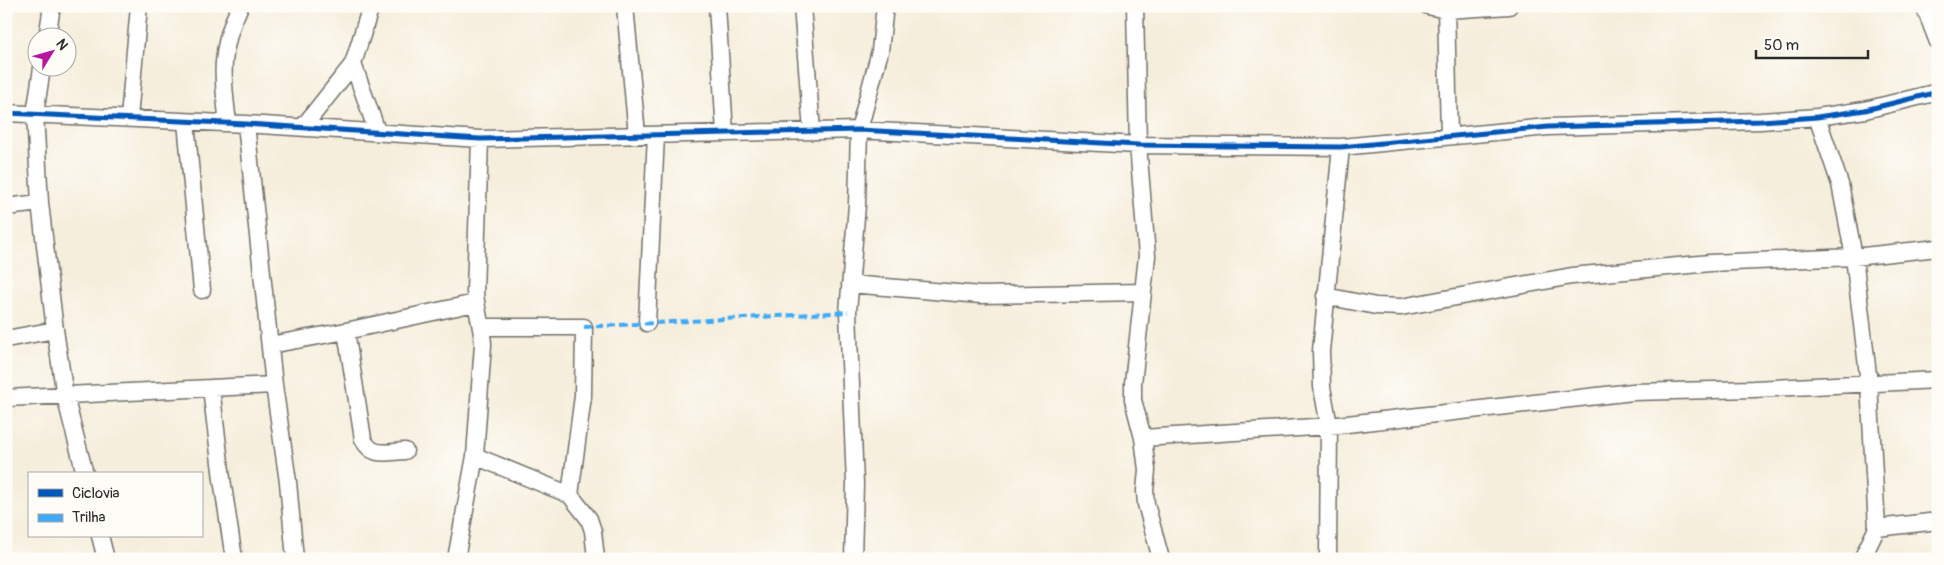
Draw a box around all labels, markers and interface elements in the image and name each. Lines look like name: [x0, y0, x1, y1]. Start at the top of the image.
north arrow: [28, 28, 78, 78]
scale bar: [1756, 28, 1869, 60]
text: N: [52, 36, 72, 53]
text: 50 m: [1764, 36, 1799, 55]
legend: [28, 472, 202, 538]
text: Ciclovia: [72, 484, 120, 503]
text: Trilha: [72, 508, 106, 527]

